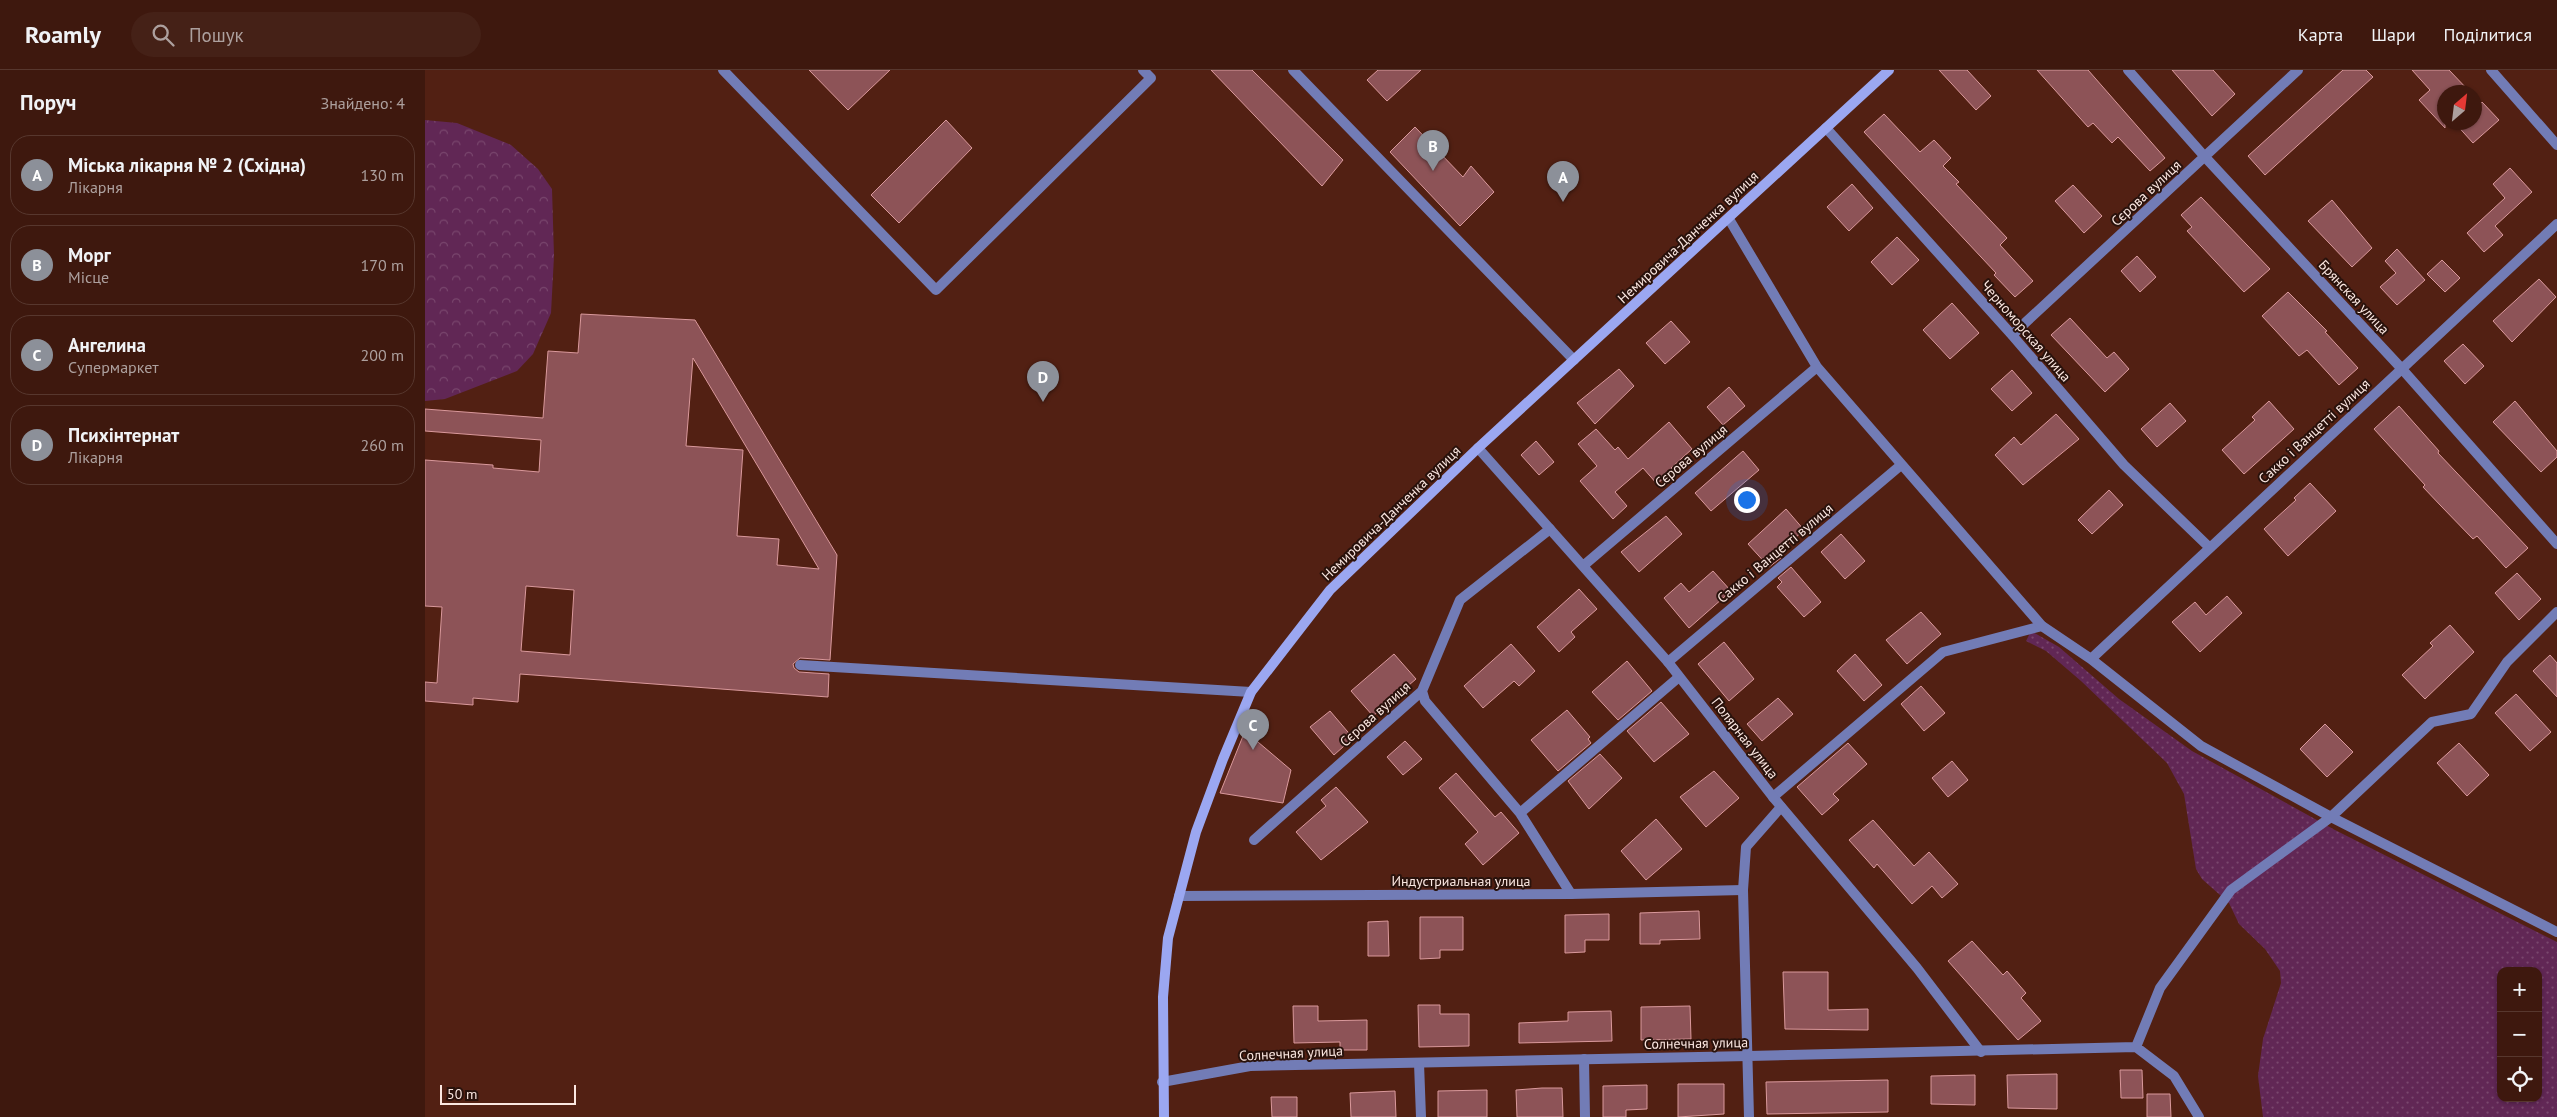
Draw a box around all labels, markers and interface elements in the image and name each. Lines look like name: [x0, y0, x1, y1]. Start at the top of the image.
search box: [131, 12, 481, 57]
text: Roamly: [25, 19, 101, 50]
icon: search: [149, 21, 177, 49]
text: Пошук: [189, 23, 244, 47]
text: Карта: [2298, 23, 2343, 46]
text: Шари: [2371, 23, 2415, 46]
text: Поділитися: [2443, 23, 2532, 46]
north arrow: [2437, 85, 2482, 130]
text: Поруч: [20, 89, 76, 116]
text: Знайдено: 4: [321, 93, 405, 113]
pin: B: [1417, 130, 1449, 171]
text: Міська лікарня № 2 (Східна): [68, 153, 306, 177]
street label: Сєрова вулиця: [2107, 156, 2185, 230]
pin: A: [1547, 161, 1579, 202]
text: A: [32, 165, 42, 185]
text: 130 m: [361, 165, 404, 185]
street label: Немировича-Данченка вулиця: [1614, 167, 1762, 307]
text: Лікарня: [68, 177, 123, 197]
text: Морг: [68, 243, 111, 267]
text: B: [32, 255, 42, 275]
text: 170 m: [361, 255, 404, 275]
street label: Брянская улица: [2315, 256, 2393, 338]
text: Місце: [68, 267, 109, 287]
street label: Черноморская улица: [1977, 277, 2075, 385]
text: Ангелина: [68, 333, 146, 357]
text: C: [33, 345, 41, 365]
text: 200 m: [361, 345, 404, 365]
text: Супермаркет: [68, 357, 159, 377]
pin: D: [1027, 361, 1059, 402]
street label: Сакко і Ванцетті вулиця: [2255, 375, 2373, 487]
street label: Сєрова вулиця: [1651, 420, 1731, 492]
text: Психінтернат: [68, 423, 179, 447]
text: D: [32, 435, 42, 455]
text: 260 m: [361, 435, 404, 455]
street label: Немировича-Данченка вулиця: [1318, 442, 1464, 584]
text: Лікарня: [68, 447, 123, 467]
your location: [1734, 487, 1760, 513]
street label: Сакко і Ванцетті вулиця: [1713, 499, 1837, 607]
street label: Сєрова вулиця: [1336, 677, 1414, 751]
street label: Полярная улица: [1708, 694, 1782, 782]
pin: C: [1237, 709, 1269, 750]
street label: Индустриальная улица: [1392, 872, 1531, 890]
map controls: [2497, 967, 2542, 1102]
button: +: [2497, 967, 2542, 1012]
button: −: [2497, 1012, 2542, 1057]
street label: Солнечная улица: [1644, 1033, 1748, 1053]
street label: Солнечная улица: [1239, 1041, 1343, 1065]
button: locate: [2497, 1057, 2542, 1102]
scale bar: [440, 1082, 576, 1105]
text: 50 m: [447, 1085, 477, 1103]

